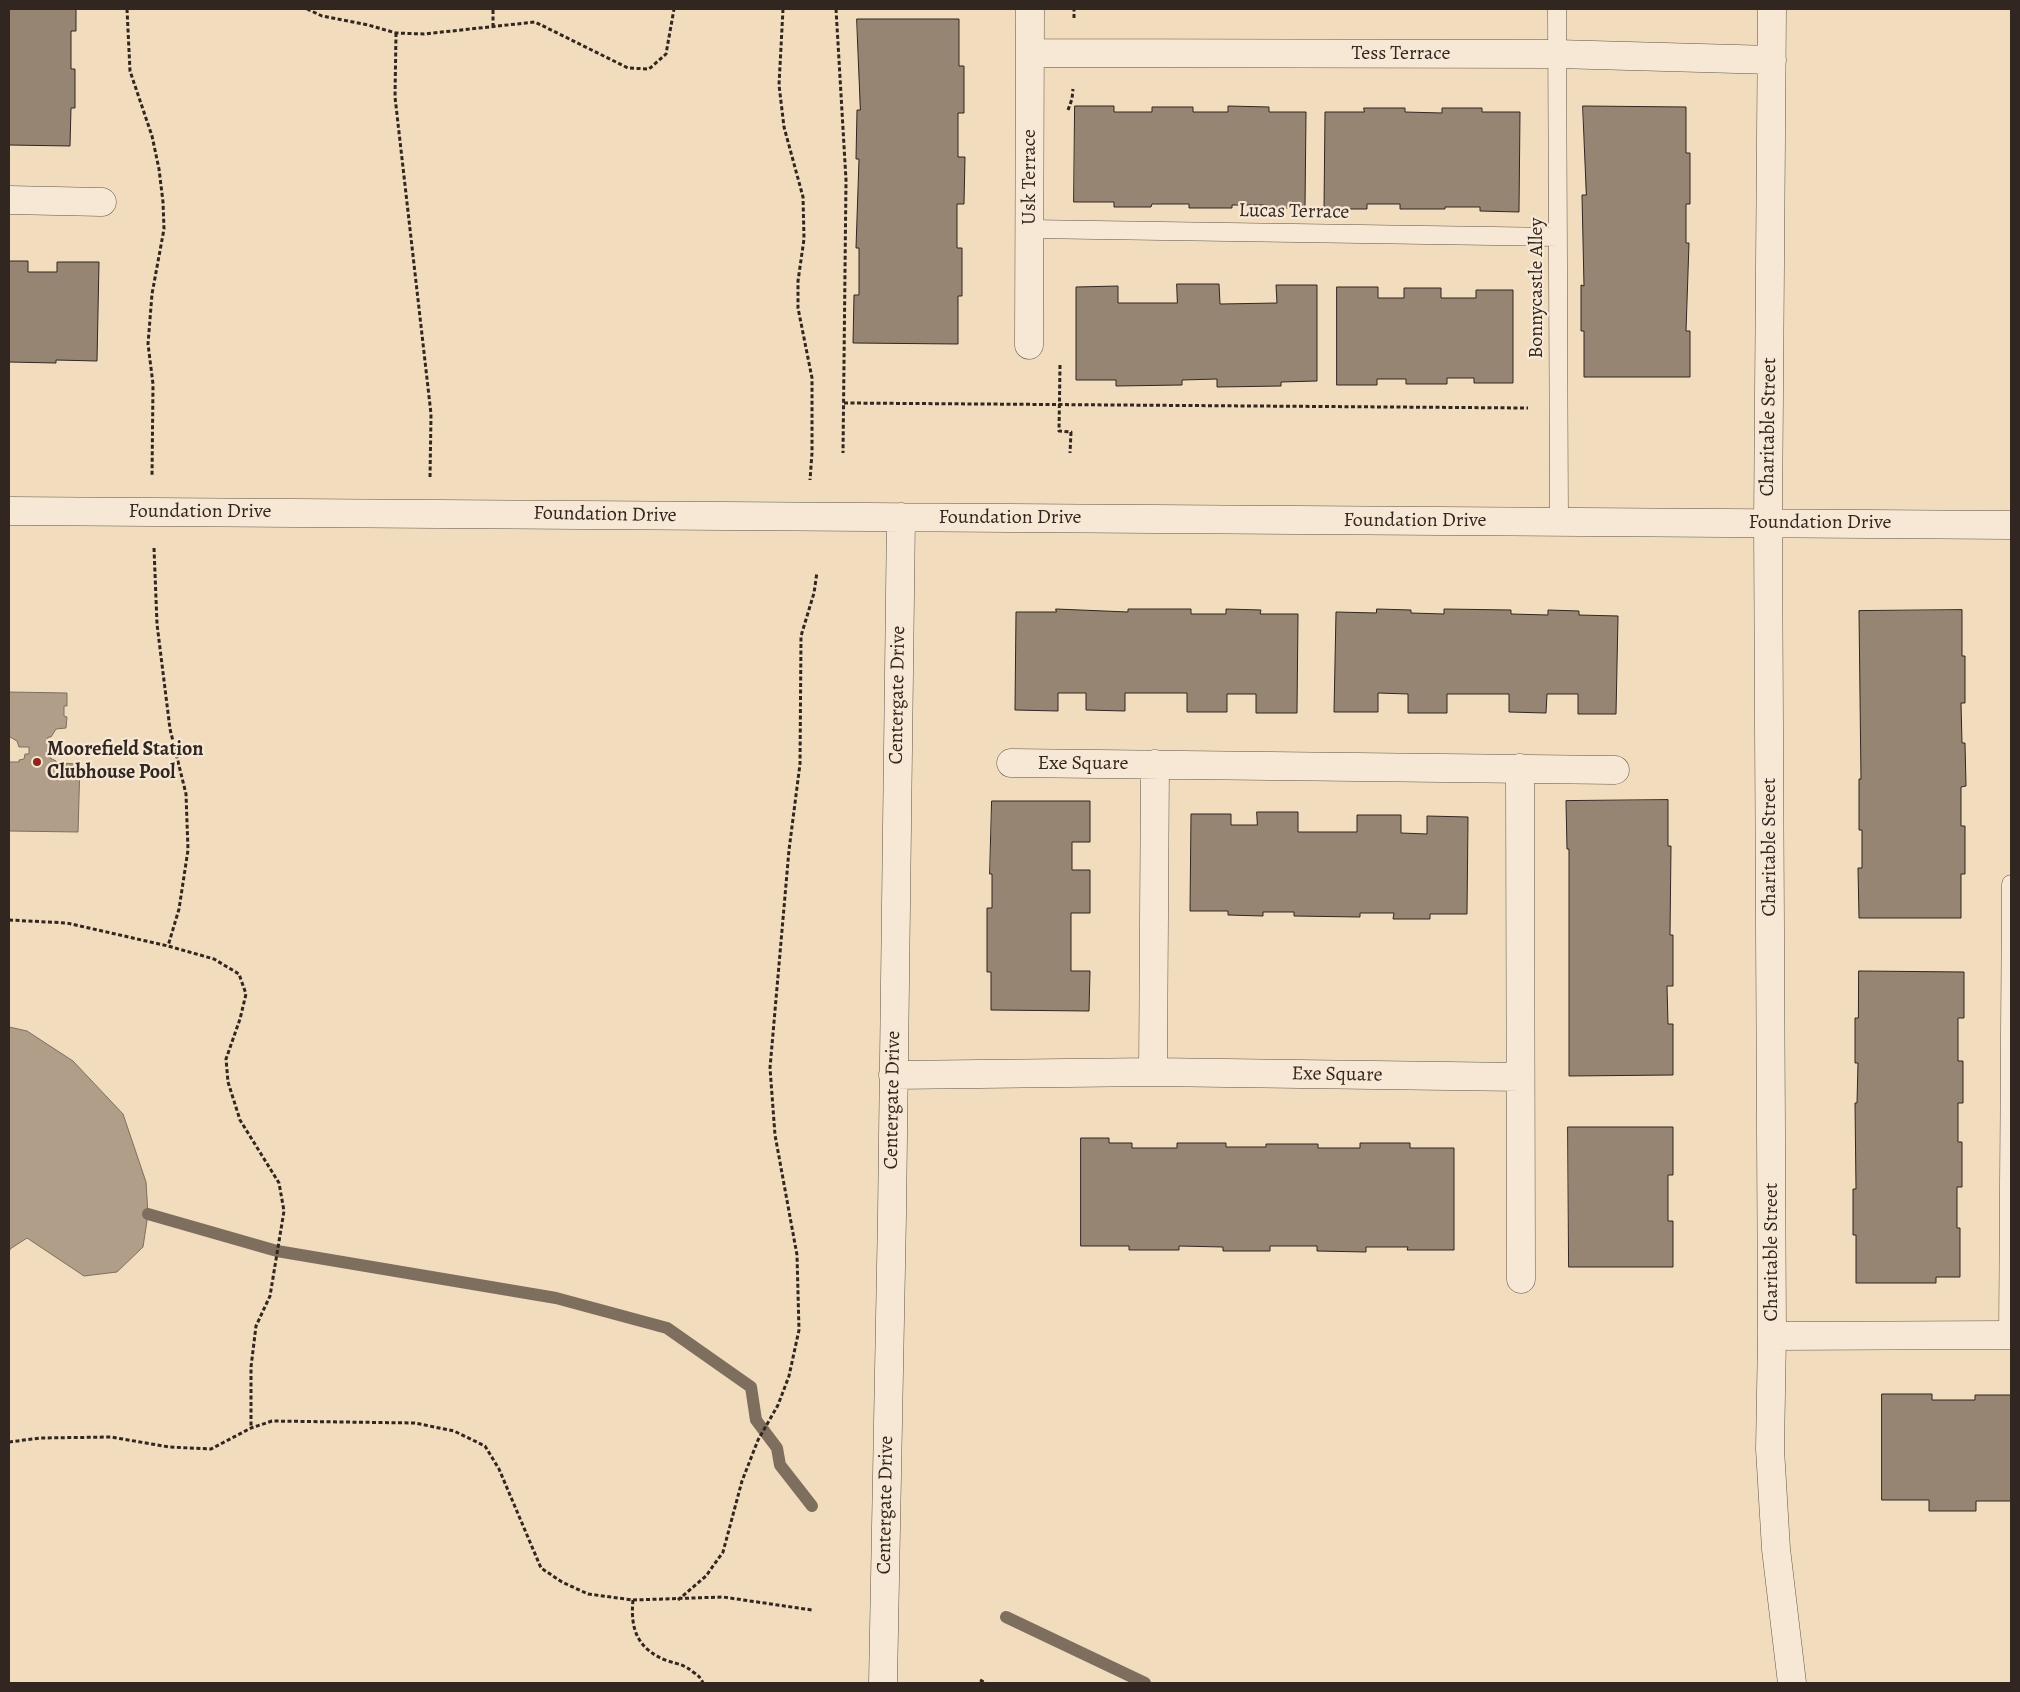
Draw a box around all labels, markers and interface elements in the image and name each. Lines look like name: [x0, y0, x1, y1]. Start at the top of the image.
street label: Tess Terrace: [1352, 42, 1450, 66]
street label: Usk Terrace: [1018, 129, 1042, 225]
street label: Lucas Terrace: [1238, 199, 1350, 225]
street label: Bonnycastle Alley: [1525, 218, 1549, 358]
street label: Charitable Street: [1756, 357, 1782, 497]
street label: Foundation Drive: [128, 500, 272, 524]
street label: Foundation Drive: [533, 502, 677, 528]
street label: Foundation Drive: [938, 506, 1082, 530]
street label: Foundation Drive: [1343, 509, 1487, 533]
street label: Foundation Drive: [1748, 511, 1892, 535]
street label: Centergate Drive: [885, 625, 911, 765]
place label: Moorefield Station Clubhouse Pool: [47, 738, 204, 785]
street label: Exe Square: [1038, 752, 1128, 776]
marker: Moorefield Station Clubhouse Pool: [31, 756, 43, 768]
street label: Charitable Street: [1758, 778, 1782, 916]
street label: Centergate Drive: [880, 1030, 906, 1170]
street label: Exe Square: [1291, 1062, 1383, 1088]
street label: Charitable Street: [1760, 1183, 1784, 1321]
street label: Centergate Drive: [873, 1435, 899, 1575]

